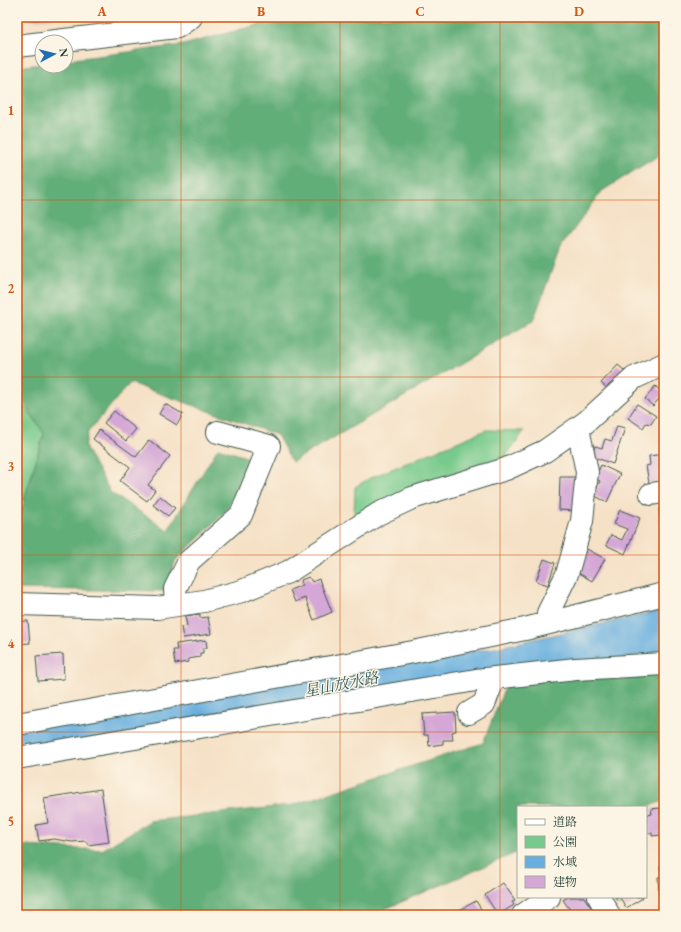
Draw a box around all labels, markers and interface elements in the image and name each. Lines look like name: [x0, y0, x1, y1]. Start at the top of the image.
text: A: [96, 3, 107, 20]
text: B: [257, 3, 265, 20]
text: C: [415, 3, 425, 20]
text: D: [574, 3, 584, 20]
north arrow: [34, 34, 74, 74]
text: N: [56, 48, 71, 58]
text: 1: [8, 102, 15, 119]
text: 2: [8, 280, 15, 297]
text: 3: [8, 458, 15, 475]
text: 4: [8, 635, 15, 652]
water label: 星山放水路: [302, 667, 381, 700]
legend: [517, 806, 647, 898]
text: 5: [8, 813, 14, 830]
text: 道路: [553, 814, 577, 830]
text: 公園: [553, 834, 577, 850]
text: 水域: [553, 854, 577, 870]
text: 建物: [553, 874, 577, 890]

